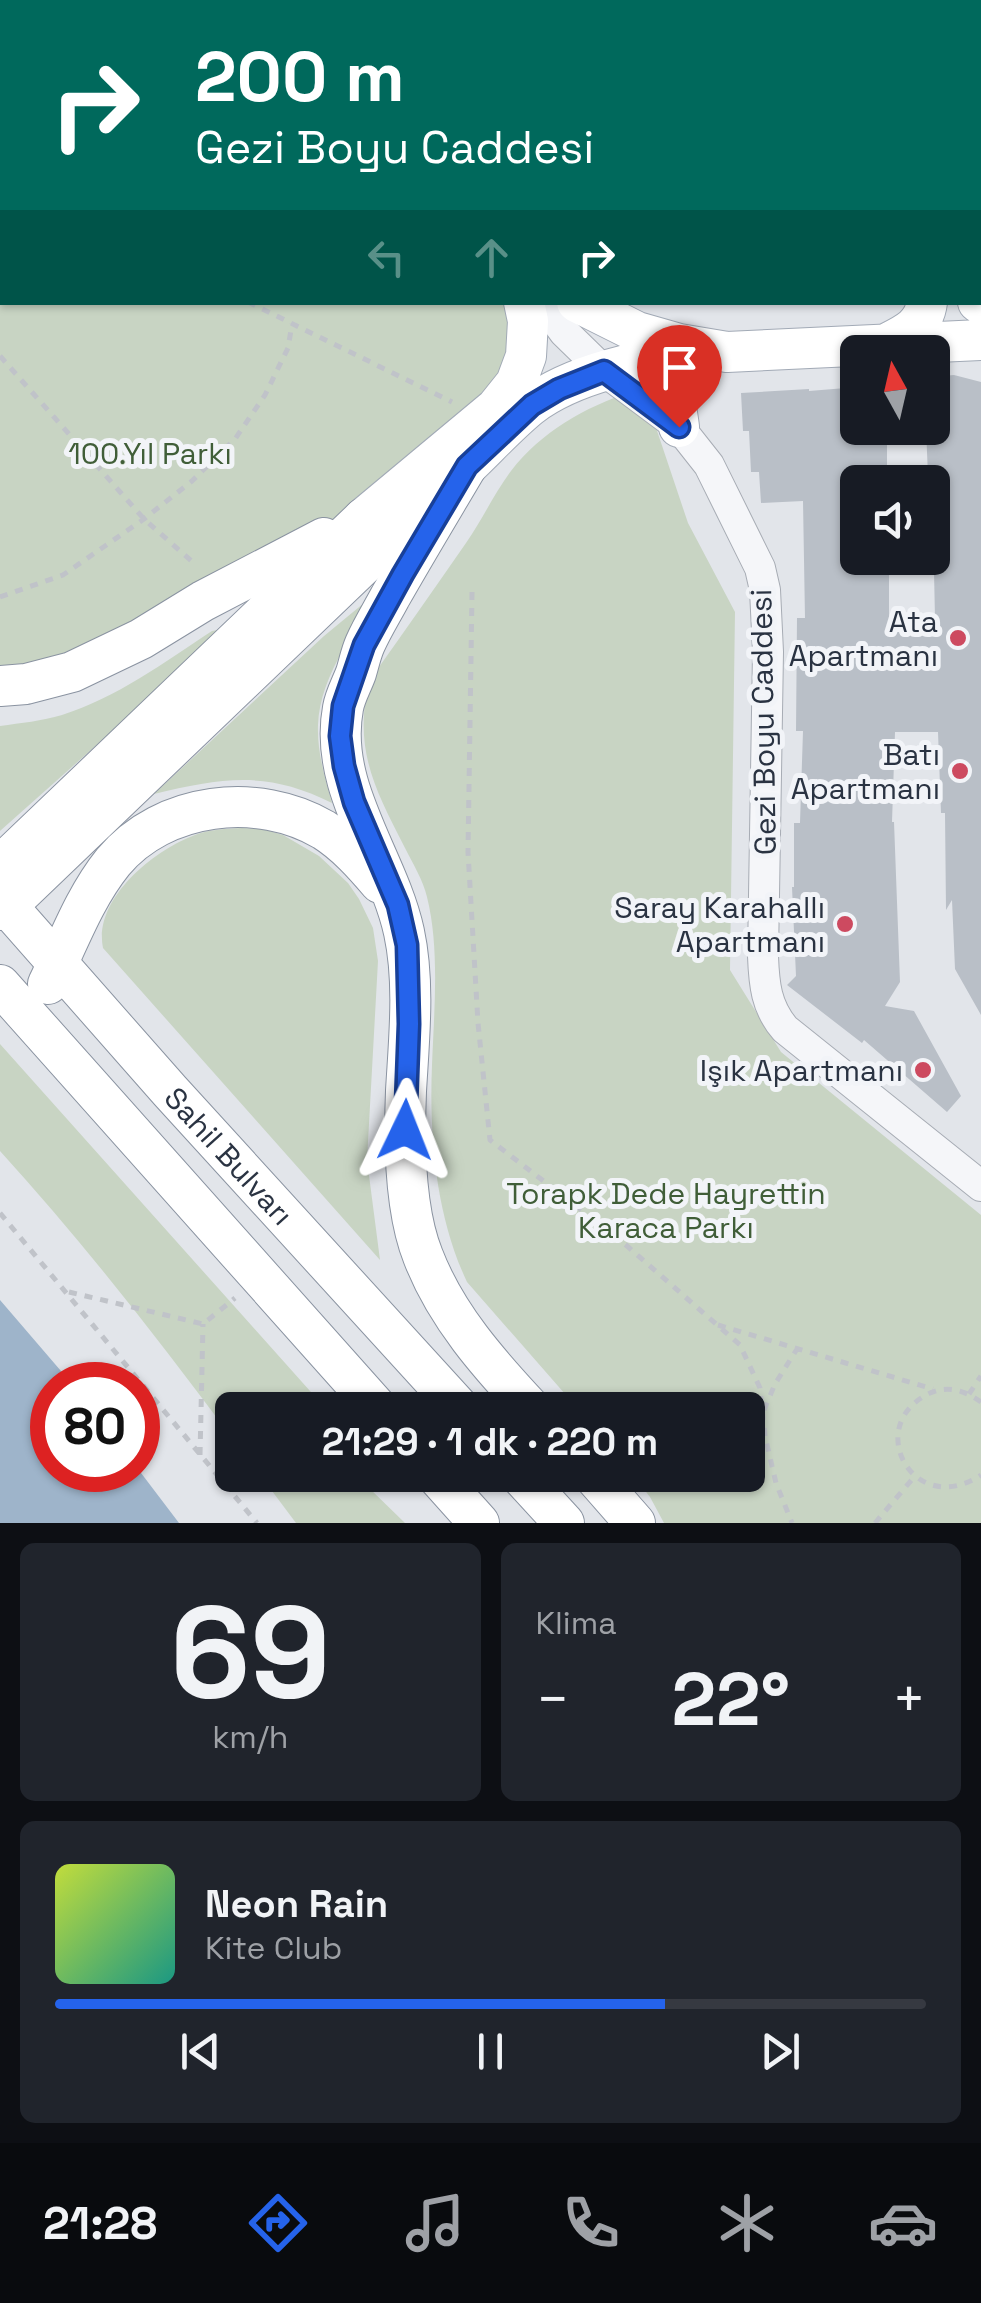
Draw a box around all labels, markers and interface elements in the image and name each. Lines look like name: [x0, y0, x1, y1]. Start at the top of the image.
text: 200 m: [195, 32, 405, 121]
icon: right: [30, 40, 160, 170]
text: Gezi Boyu Caddesi: [195, 119, 594, 176]
icon: left: [359, 230, 414, 285]
icon: ahead: [464, 230, 519, 285]
icon: right: [569, 230, 624, 285]
pin: [637, 325, 722, 428]
north arrow: [840, 335, 950, 445]
map controls: [840, 335, 950, 575]
icon: arrive: [652, 340, 707, 395]
park label: 100.Yıl Parkı: [68, 434, 232, 473]
button: sound: [840, 465, 950, 575]
street label: Gezi Boyu Caddesi: [741, 589, 785, 855]
place label: Ata Apartmanı: [789, 602, 938, 675]
marker: Ata Apartmanı: [947, 627, 969, 649]
place label: Batı Apartmanı: [791, 735, 940, 808]
marker: Batı Apartmanı: [949, 760, 971, 782]
place label: Saray Karahallı Apartmanı: [614, 888, 825, 961]
marker: Saray Karahallı Apartmanı: [834, 913, 856, 935]
place label: Işık Apartmanı: [700, 1051, 903, 1090]
marker: Işık Apartmanı: [912, 1059, 934, 1081]
position arrow: [353, 1078, 457, 1182]
street label: Sahil Bulvarı: [156, 1079, 302, 1233]
park label: Torapk Dede Hayrettin Karaca Parkı: [506, 1174, 826, 1247]
speed limit sign: 80: [30, 1362, 160, 1492]
text: 21:29 · 1 dk · 220 m: [322, 1418, 658, 1466]
text: 69: [170, 1569, 331, 1735]
text: Klima: [536, 1603, 617, 1643]
text: 22°: [671, 1651, 790, 1747]
text: −: [536, 1664, 570, 1734]
text: +: [892, 1664, 926, 1734]
text: km/h: [212, 1717, 288, 1757]
text: Neon Rain: [205, 1880, 388, 1928]
text: Kite Club: [205, 1928, 342, 1968]
icon: previous: [173, 2024, 228, 2079]
icon: pause: [463, 2024, 518, 2079]
icon: next: [753, 2024, 808, 2079]
icon: directions: [243, 2188, 313, 2258]
icon: music: [400, 2188, 470, 2258]
icon: phone: [556, 2188, 626, 2258]
icon: climate: [712, 2188, 782, 2258]
icon: car: [868, 2188, 938, 2258]
text: 21:28: [43, 2195, 157, 2252]

